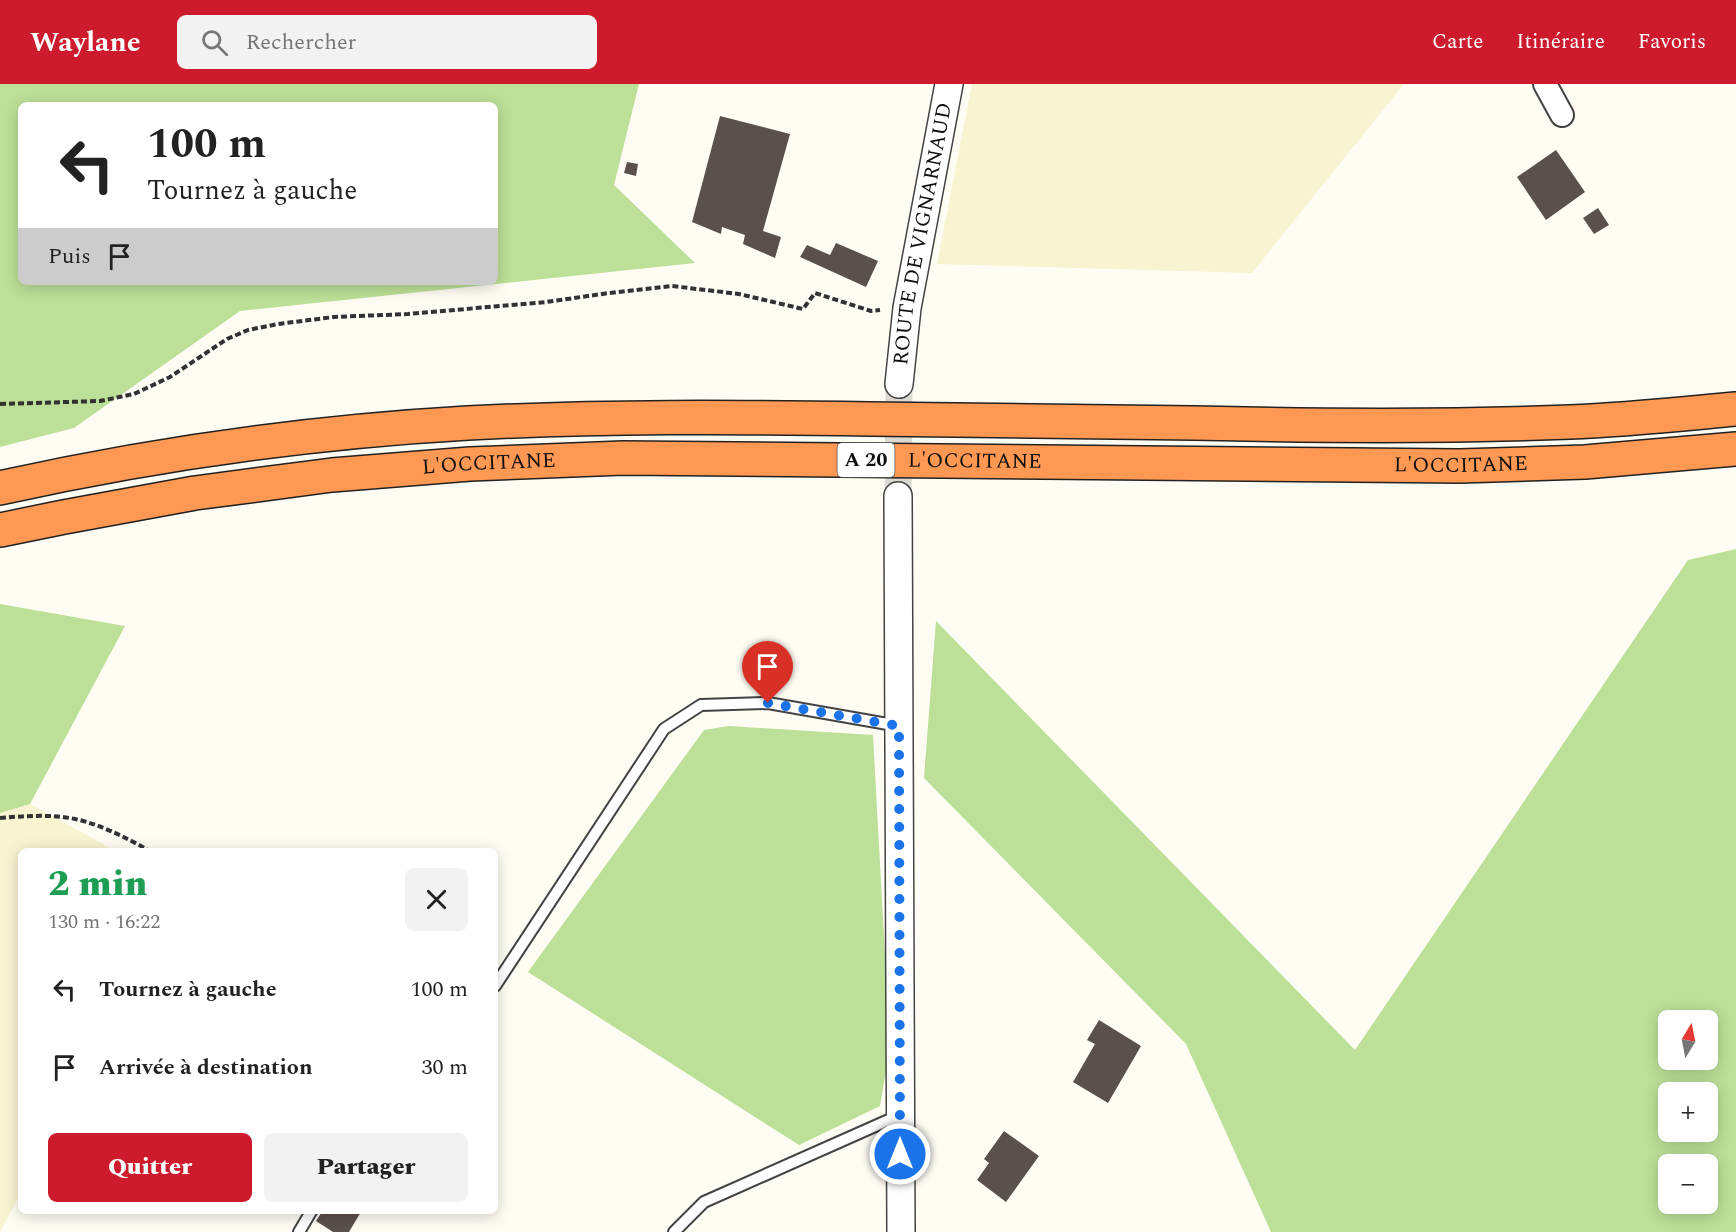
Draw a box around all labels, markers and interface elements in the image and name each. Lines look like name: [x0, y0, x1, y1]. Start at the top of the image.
search box: [177, 15, 597, 69]
text: Waylane: [30, 21, 141, 64]
icon: search: [198, 26, 231, 59]
text: Rechercher: [246, 26, 356, 59]
text: Carte: [1432, 26, 1483, 58]
text: Itinéraire: [1516, 26, 1605, 58]
text: Favoris: [1638, 26, 1706, 58]
street label: ROUTE DE VIGNARNAUD: [885, 100, 961, 367]
text: 100 m: [147, 113, 266, 176]
icon: left: [48, 126, 126, 204]
text: Tournez à gauche: [147, 170, 357, 212]
text: Puis: [48, 240, 91, 273]
icon: arrive: [103, 240, 136, 273]
road number: A 20: [838, 443, 894, 477]
street label: L'OCCITANE: [421, 445, 556, 484]
street label: L'OCCITANE: [908, 445, 1042, 478]
street label: L'OCCITANE: [1394, 448, 1528, 482]
pin: [742, 641, 793, 703]
icon: arrive: [751, 650, 784, 683]
text: 2 min: [48, 857, 148, 912]
button: close: [405, 868, 468, 931]
text: 130 m · 16:22: [48, 907, 160, 937]
icon: left: [48, 973, 81, 1006]
text: Tournez à gauche: [99, 973, 277, 1006]
text: 100 m: [411, 973, 468, 1006]
north arrow: [1658, 1010, 1718, 1070]
map controls: [1658, 1010, 1718, 1214]
icon: arrive: [48, 1051, 81, 1084]
text: Arrivée à destination: [99, 1051, 313, 1084]
text: 30 m: [422, 1051, 468, 1084]
button: +: [1658, 1082, 1718, 1142]
position arrow: [868, 1122, 932, 1186]
button: Quitter: [48, 1133, 252, 1202]
button: Partager: [264, 1133, 468, 1202]
button: −: [1658, 1154, 1718, 1214]

